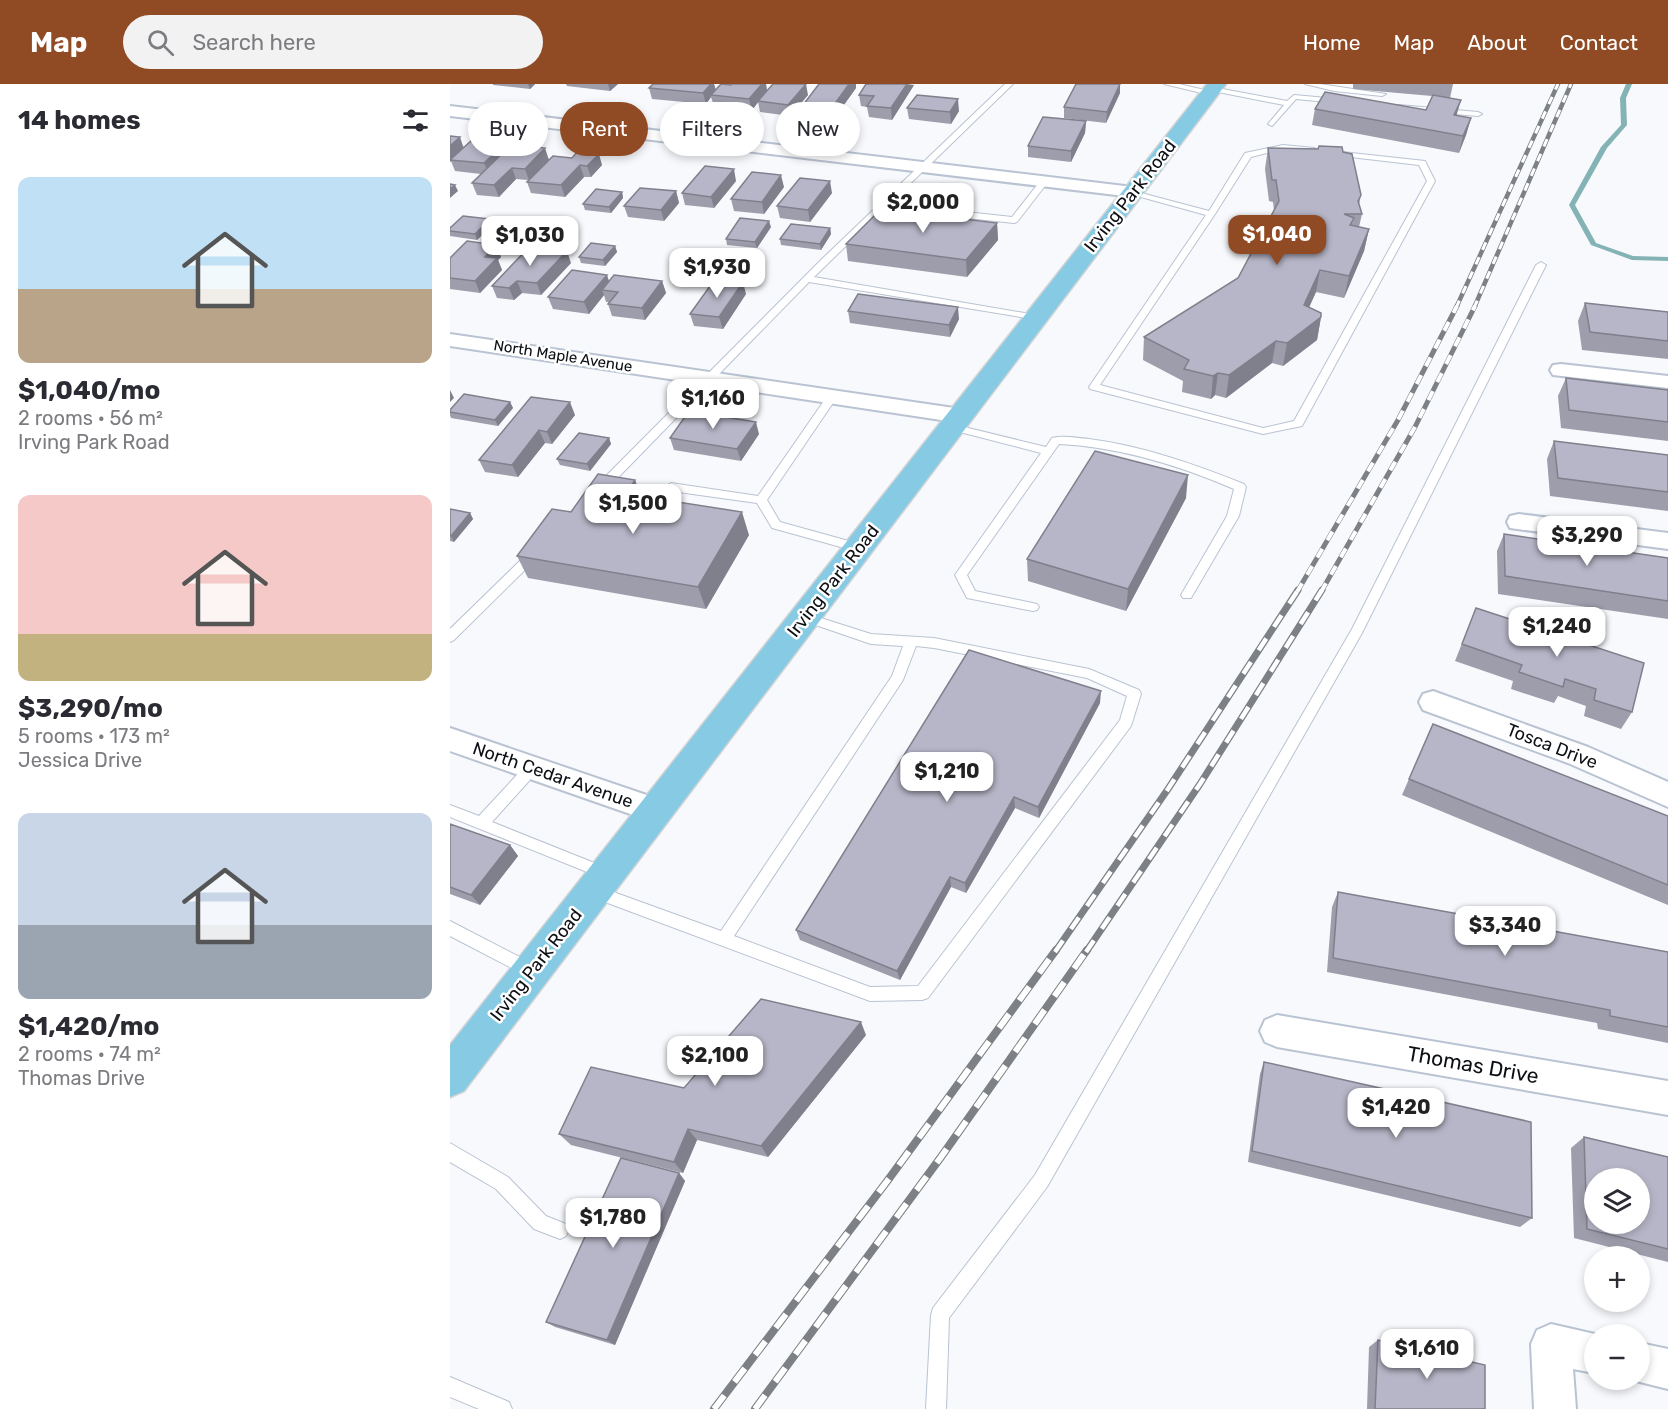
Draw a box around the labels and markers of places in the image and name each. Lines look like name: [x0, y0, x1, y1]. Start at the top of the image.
pin: $2,000: [874, 183, 972, 234]
pin: $1,040: [1228, 215, 1326, 266]
pin: $1,030: [481, 216, 579, 267]
pin: $1,930: [668, 248, 766, 299]
pin: $1,160: [664, 379, 762, 430]
pin: $1,500: [584, 484, 682, 535]
pin: $3,290: [1538, 516, 1636, 567]
pin: $1,240: [1508, 607, 1606, 658]
pin: $1,210: [898, 752, 996, 803]
pin: $3,340: [1456, 906, 1554, 957]
pin: $2,100: [666, 1036, 764, 1087]
pin: $1,420: [1347, 1088, 1445, 1139]
pin: $1,780: [564, 1198, 662, 1249]
pin: $1,610: [1378, 1329, 1476, 1380]

